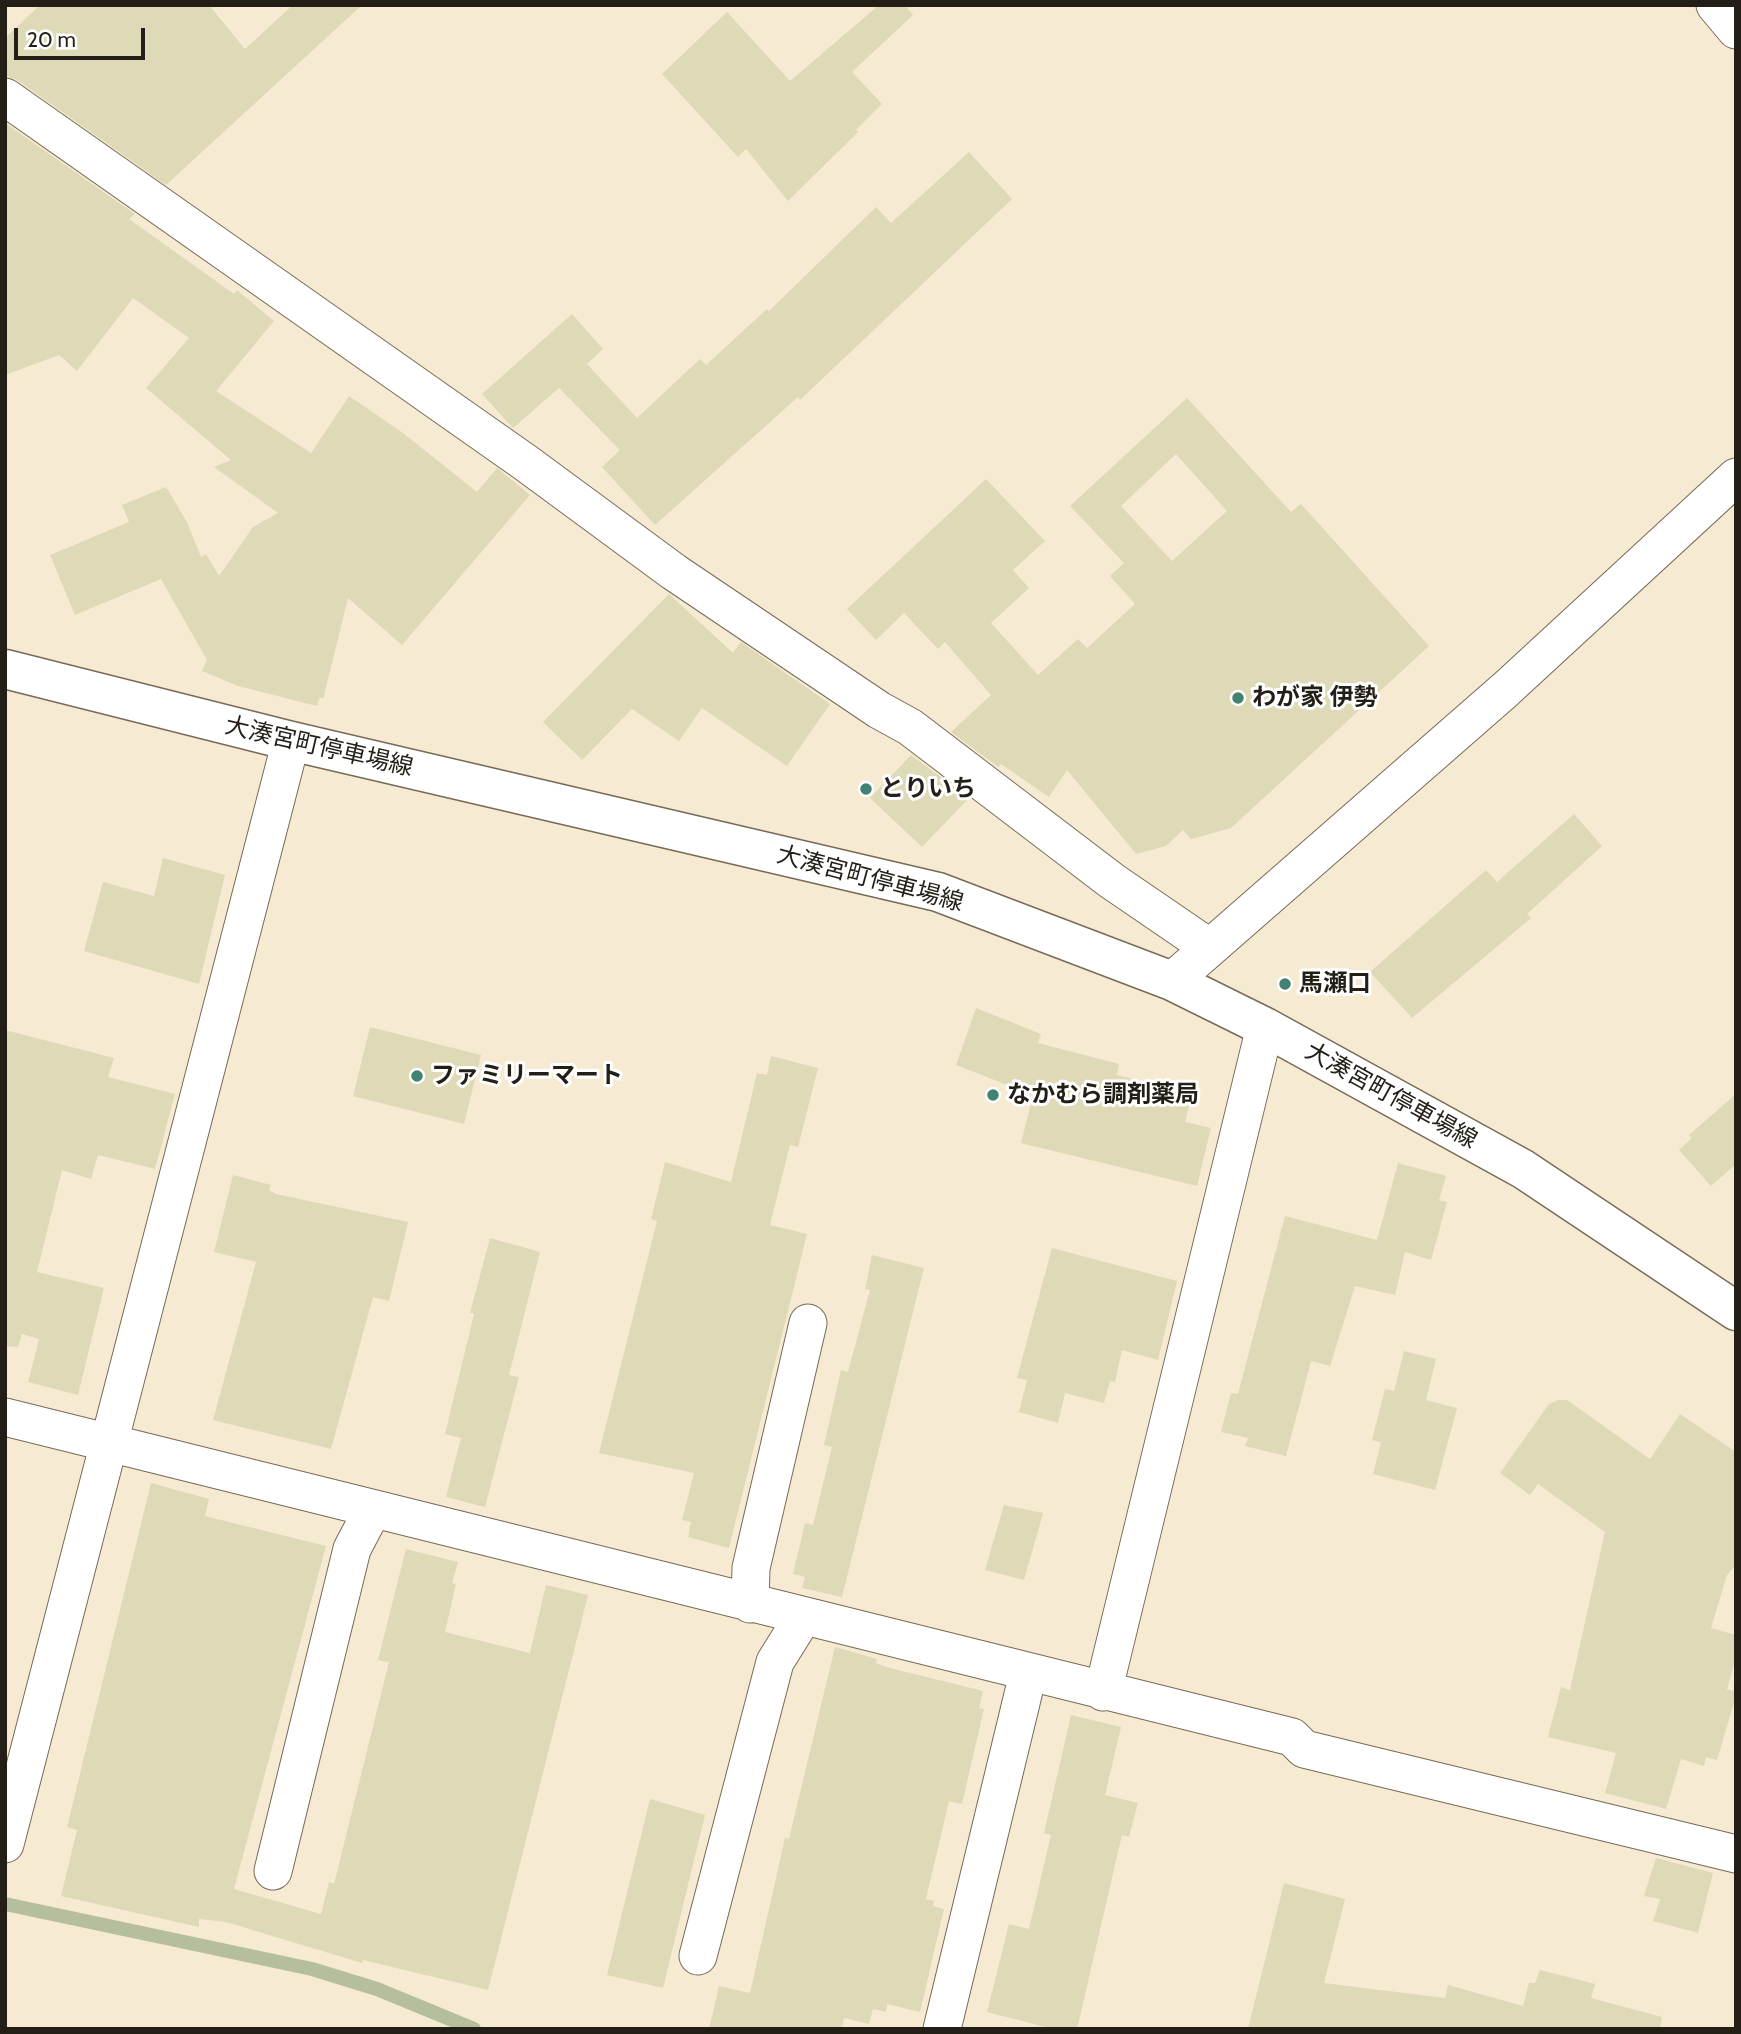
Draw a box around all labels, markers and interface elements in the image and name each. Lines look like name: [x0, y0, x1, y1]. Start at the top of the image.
scale bar: [18, 14, 149, 58]
text: 20 m: [27, 27, 76, 52]
place label: わが家 伊勢: [1252, 684, 1377, 712]
marker: わが家 伊勢: [1230, 690, 1246, 706]
street label: 大湊宮町停車場線: [222, 711, 416, 783]
place label: とりいち: [880, 775, 976, 803]
marker: とりいち: [858, 781, 874, 797]
street label: 大湊宮町停車場線: [774, 840, 966, 918]
place label: 馬瀬口: [1299, 970, 1371, 998]
marker: 馬瀬口: [1277, 976, 1293, 992]
street label: 大湊宮町停車場線: [1300, 1037, 1482, 1155]
place label: ファミリーマート: [431, 1062, 623, 1090]
marker: ファミリーマート: [409, 1068, 425, 1084]
place label: なかむら調剤薬局: [1007, 1081, 1199, 1109]
marker: なかむら調剤薬局: [985, 1087, 1001, 1103]

